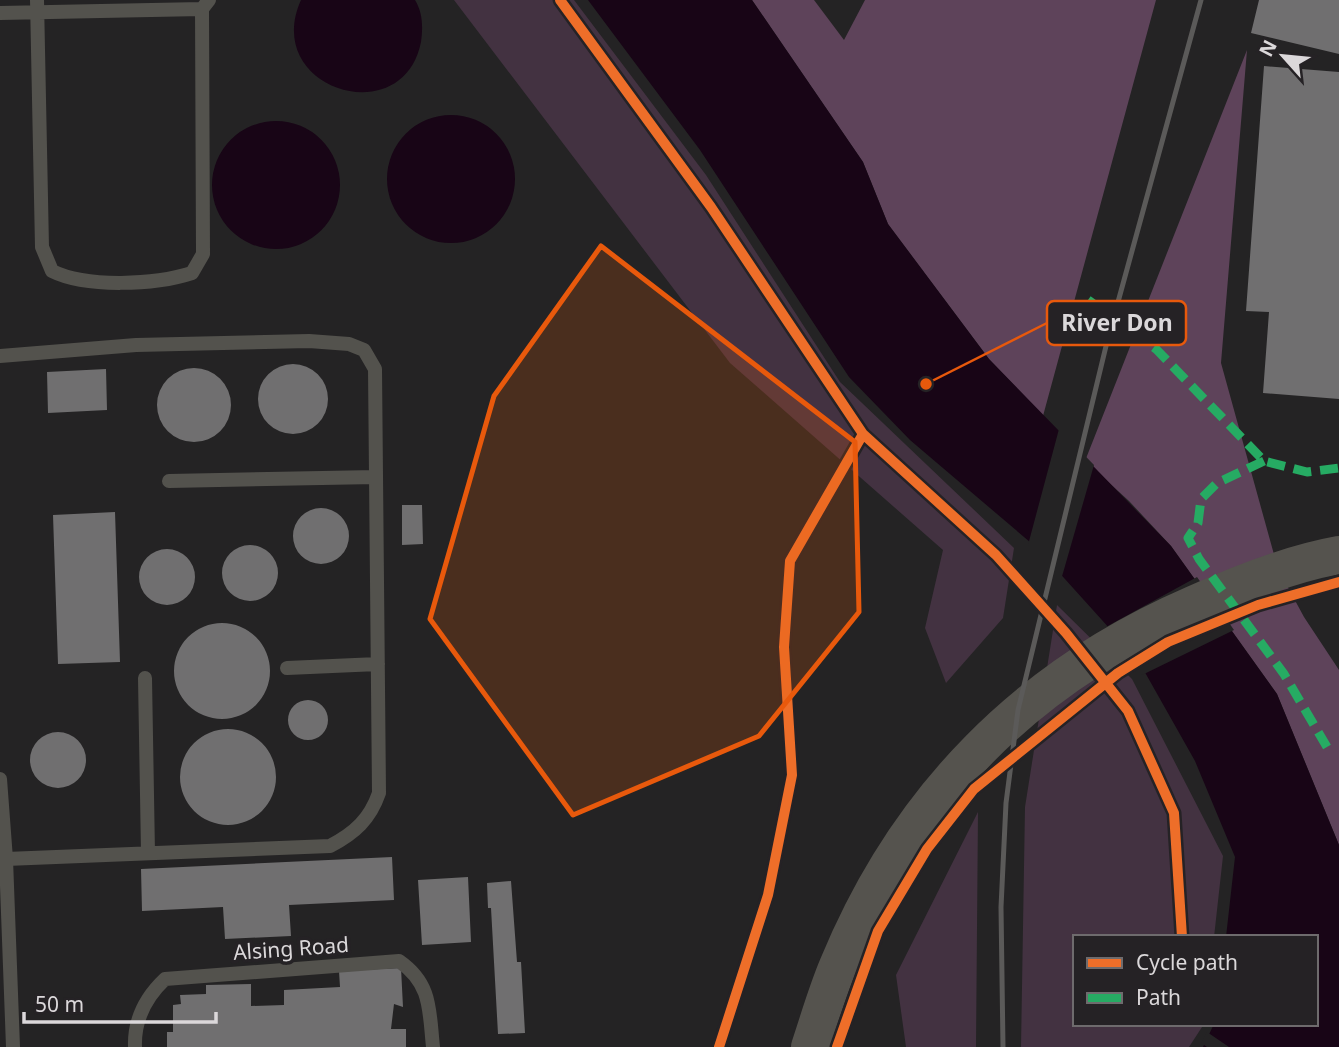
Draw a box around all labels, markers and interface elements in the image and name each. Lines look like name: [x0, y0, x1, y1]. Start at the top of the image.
north arrow: [1248, 21, 1318, 91]
text: N: [1253, 35, 1283, 61]
callout: River Don: [1047, 301, 1186, 345]
text: River Don: [1061, 306, 1173, 338]
street label: Alsing Road: [232, 930, 350, 966]
legend: [1073, 935, 1318, 1026]
text: Cycle path: [1136, 948, 1238, 976]
scale bar: [24, 981, 217, 1025]
text: Path: [1136, 983, 1181, 1011]
text: 50 m: [35, 990, 84, 1018]

